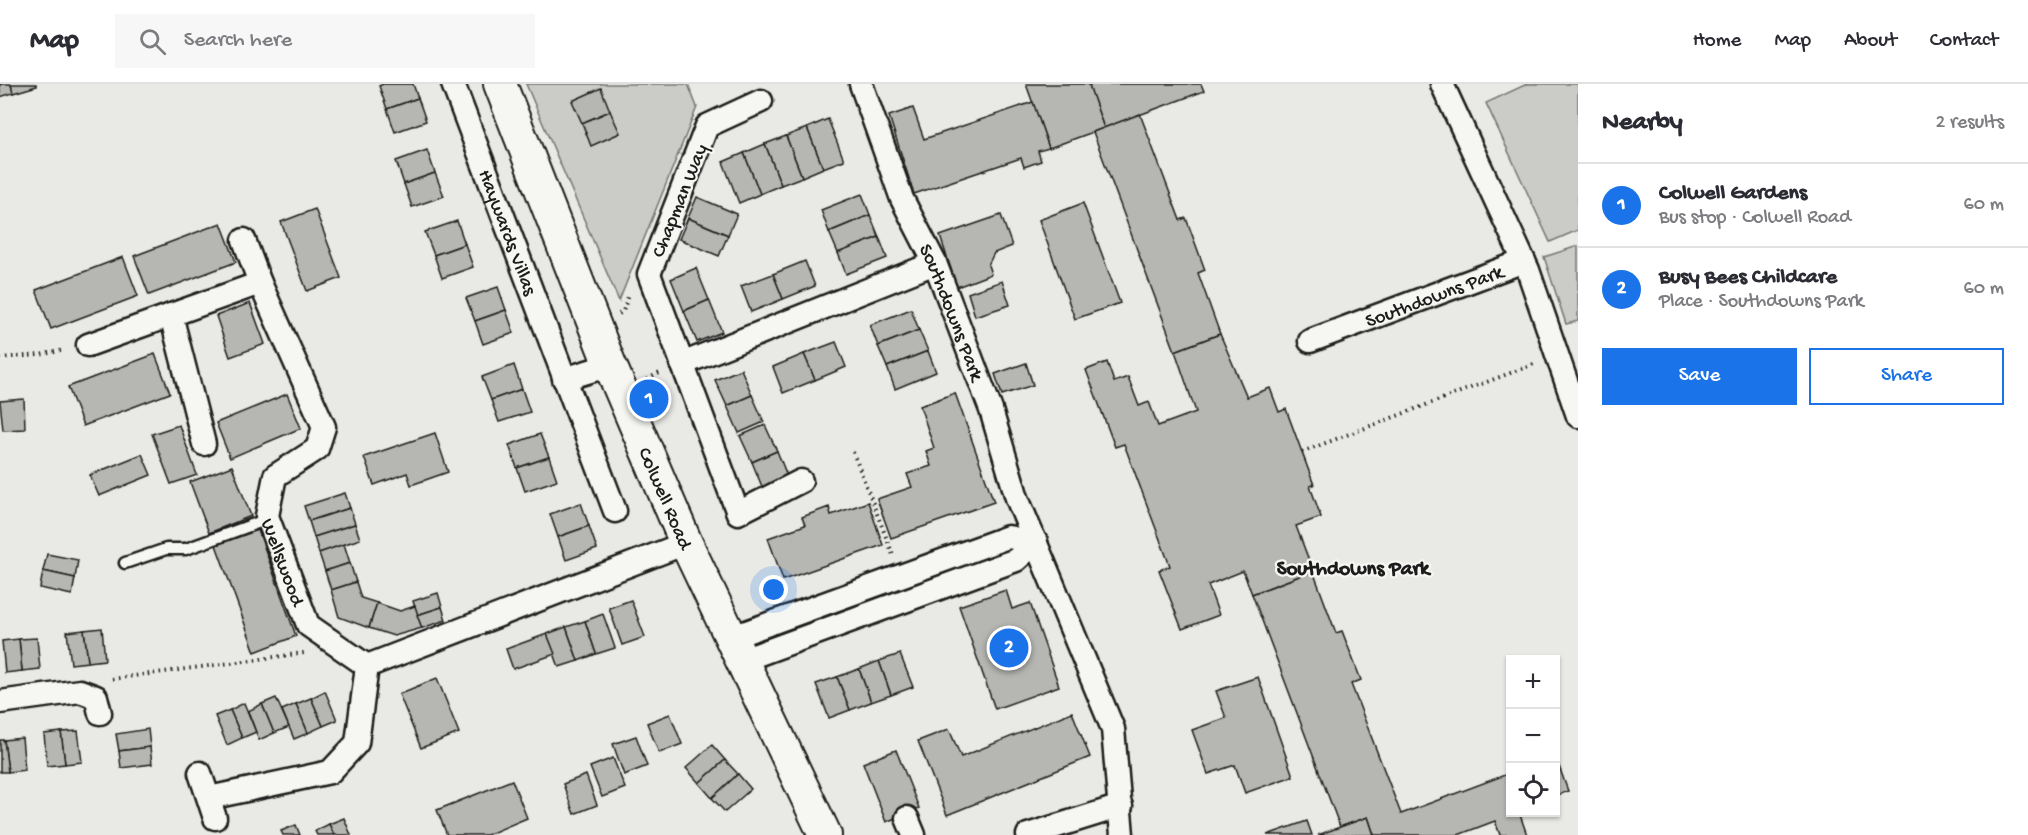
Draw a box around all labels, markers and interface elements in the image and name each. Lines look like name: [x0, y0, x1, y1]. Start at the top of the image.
search box: [115, 14, 535, 68]
text: Map: [30, 25, 79, 58]
icon: search: [136, 25, 169, 58]
text: Search here: [184, 28, 292, 54]
text: Home: [1693, 29, 1741, 54]
text: Map: [1774, 29, 1811, 54]
text: About: [1844, 29, 1897, 54]
text: Contact: [1930, 29, 1998, 54]
text: Nearby: [1602, 108, 1683, 139]
text: 2 results: [1935, 112, 2004, 135]
street label: Chapman Way: [648, 141, 714, 261]
street label: Haywards Villas: [471, 167, 540, 300]
text: Colwell Gardens: [1659, 181, 1807, 207]
text: 1: [1617, 194, 1626, 217]
text: 60 m: [1964, 194, 2004, 217]
text: Bus stop · Colwell Road: [1659, 207, 1851, 230]
street label: Southdowns Park: [912, 241, 988, 387]
street label: Southdowns Park: [1363, 261, 1509, 334]
text: Busy Bees Childcare: [1659, 265, 1837, 291]
text: 2: [1617, 278, 1626, 301]
text: 60 m: [1964, 278, 2004, 301]
text: Place · Southdowns Park: [1659, 291, 1864, 314]
button: Save: [1602, 348, 1797, 405]
button: Share: [1809, 348, 2004, 405]
pin: 1: [630, 376, 668, 422]
street label: Colwell Road: [631, 445, 696, 556]
street label: Wellswood: [254, 516, 309, 612]
district label: Southdowns Park: [1277, 558, 1432, 583]
your location: [759, 575, 788, 604]
pin: 2: [990, 626, 1028, 670]
map controls: [1506, 655, 1560, 817]
button: +: [1506, 655, 1560, 709]
button: −: [1506, 709, 1560, 763]
button: locate: [1506, 763, 1560, 817]

